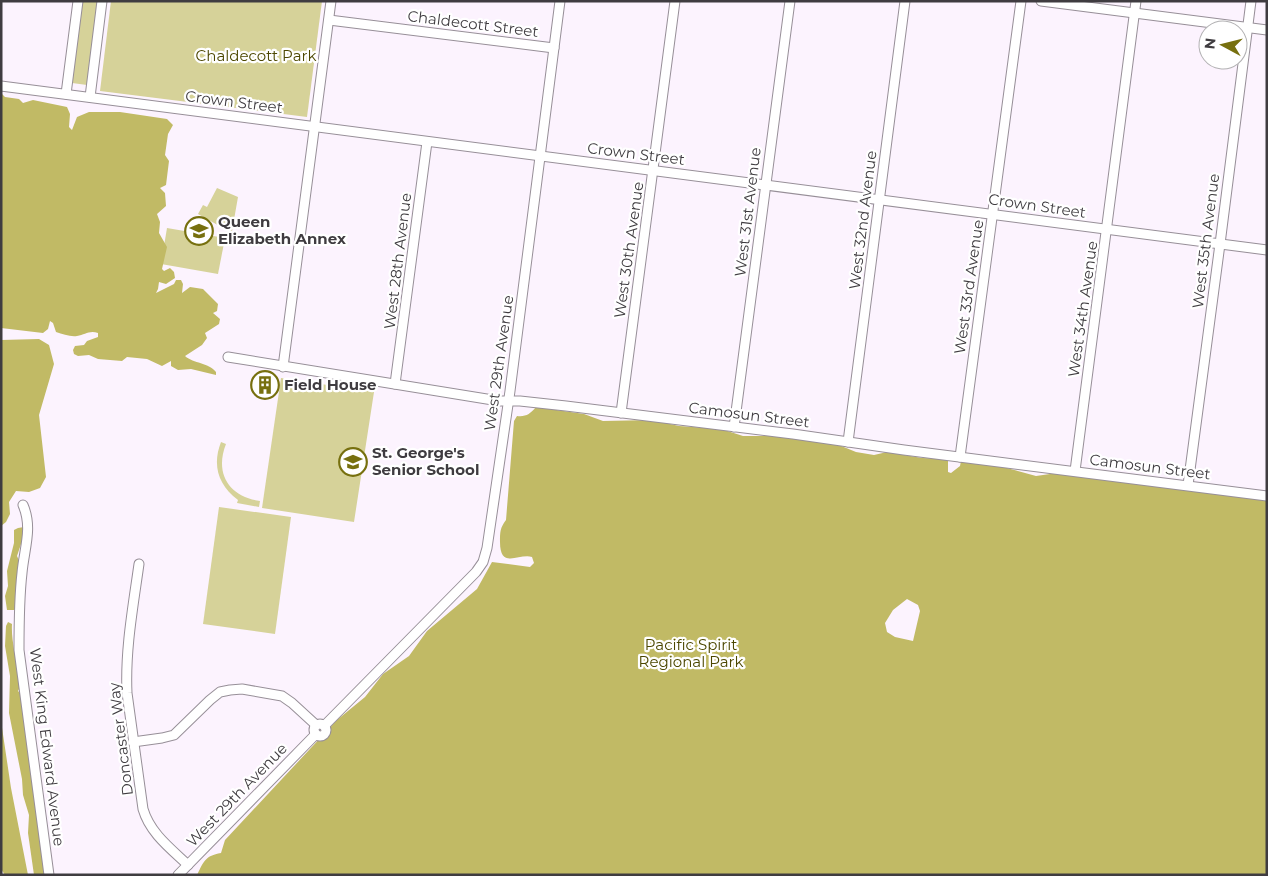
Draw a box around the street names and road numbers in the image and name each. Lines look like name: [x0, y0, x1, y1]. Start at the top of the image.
street label: Chaldecott Street: [406, 6, 540, 41]
street label: Crown Street: [184, 86, 284, 117]
street label: Crown Street: [586, 138, 686, 169]
street label: West 31st Avenue: [730, 146, 765, 278]
street label: West 32nd Avenue: [845, 149, 880, 291]
street label: West 35th Avenue: [1188, 172, 1223, 309]
street label: West 30th Avenue: [610, 180, 647, 319]
street label: Crown Street: [987, 189, 1087, 222]
street label: West 28th Avenue: [380, 192, 415, 330]
street label: West 33rd Avenue: [950, 218, 987, 355]
street label: West 34th Avenue: [1064, 240, 1101, 378]
street label: West 29th Avenue: [480, 294, 517, 432]
street label: Camosun Street: [688, 398, 811, 431]
street label: Camosun Street: [1089, 450, 1212, 483]
street label: West King Edward Avenue: [26, 647, 69, 847]
street label: Doncaster Way: [104, 681, 137, 797]
street label: West 29th Avenue: [182, 739, 291, 850]

